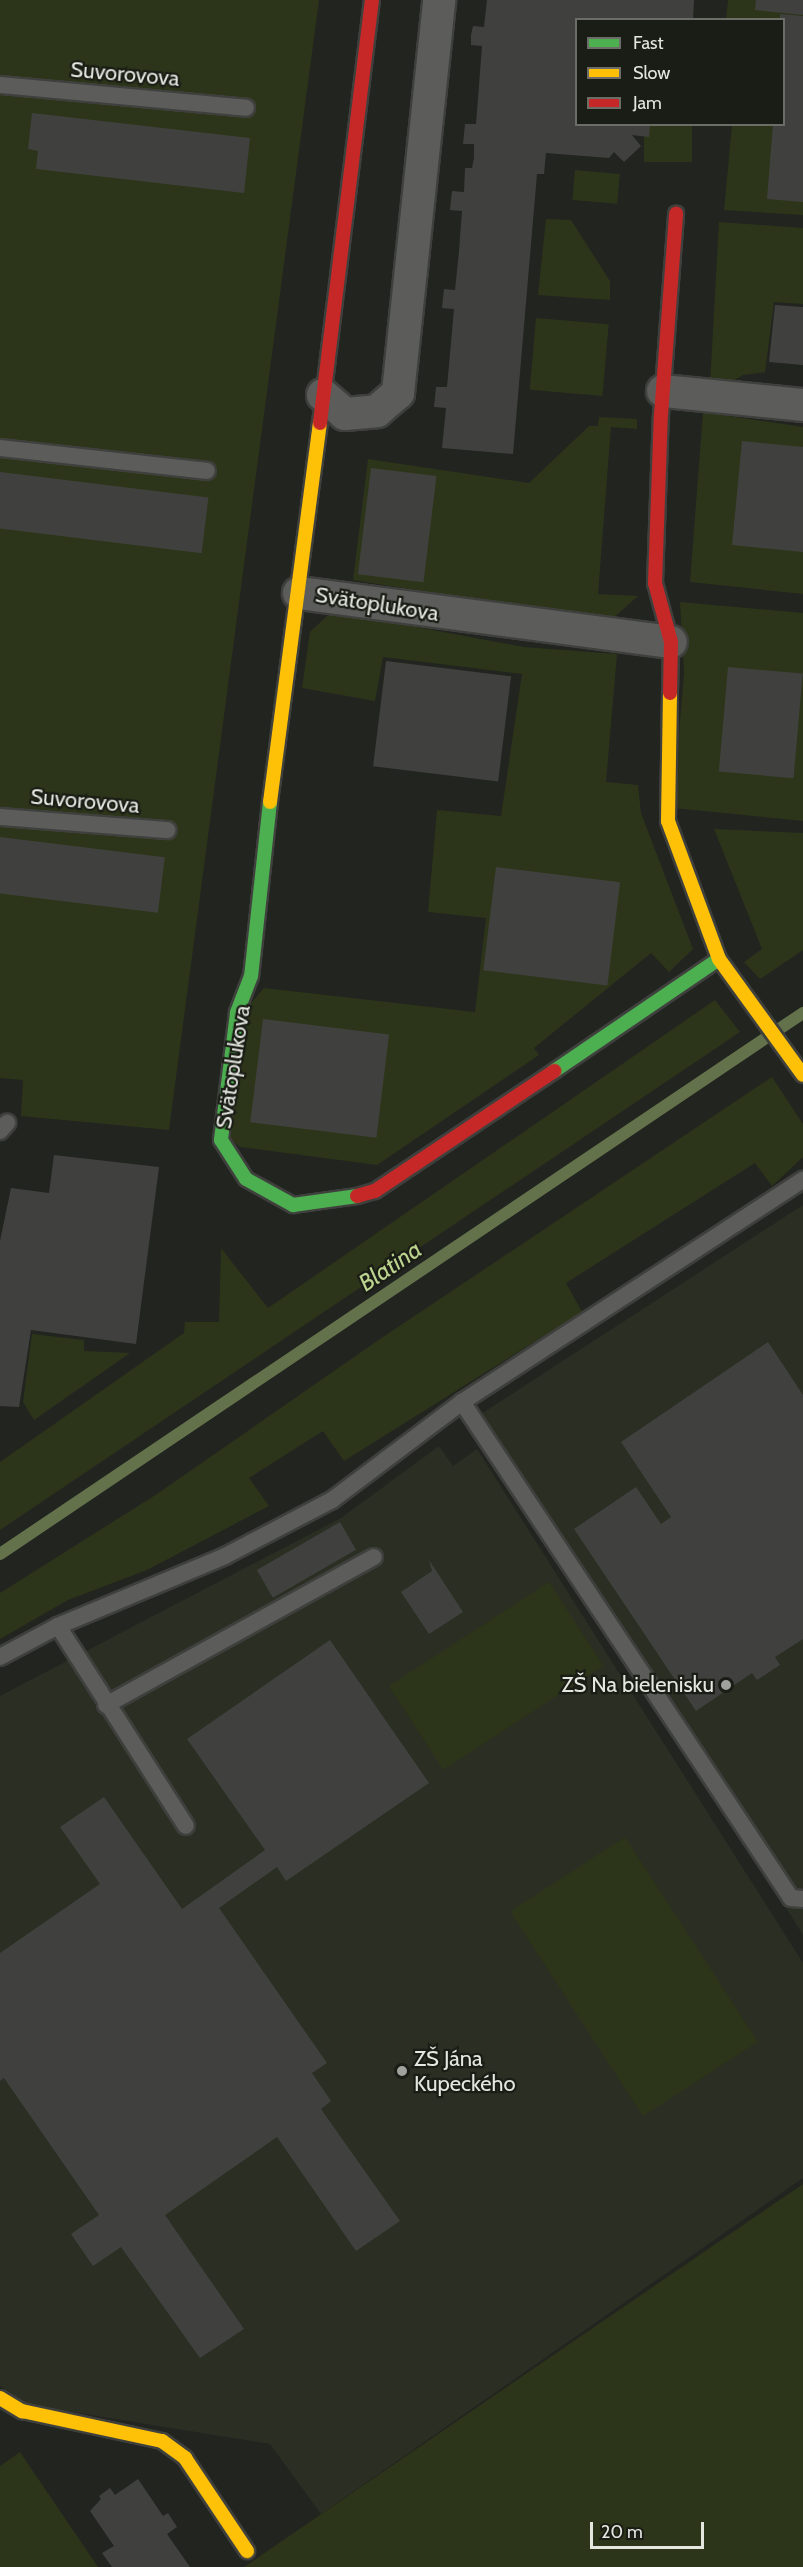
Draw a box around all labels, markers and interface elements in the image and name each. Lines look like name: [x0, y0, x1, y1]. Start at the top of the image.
legend: [575, 18, 785, 126]
text: Fast: [633, 32, 664, 54]
street label: Suvorovova: [69, 56, 181, 92]
text: Slow: [633, 62, 670, 84]
text: Jam: [633, 92, 662, 114]
street label: Svätoplukova: [313, 581, 441, 627]
street label: Suvorovova: [29, 783, 141, 819]
street label: Svätoplukova: [210, 1003, 256, 1131]
water label: Blatina: [353, 1235, 427, 1297]
place label: ZŠ Na bielenisku: [561, 1672, 714, 1698]
marker: ZŠ Na bielenisku: [719, 1678, 733, 1692]
place label: ZŠ Jána Kupeckého: [414, 2045, 516, 2096]
marker: ZŠ Jána Kupeckého: [395, 2064, 409, 2078]
scale bar: [593, 2510, 707, 2548]
text: 20 m: [601, 2521, 643, 2543]

